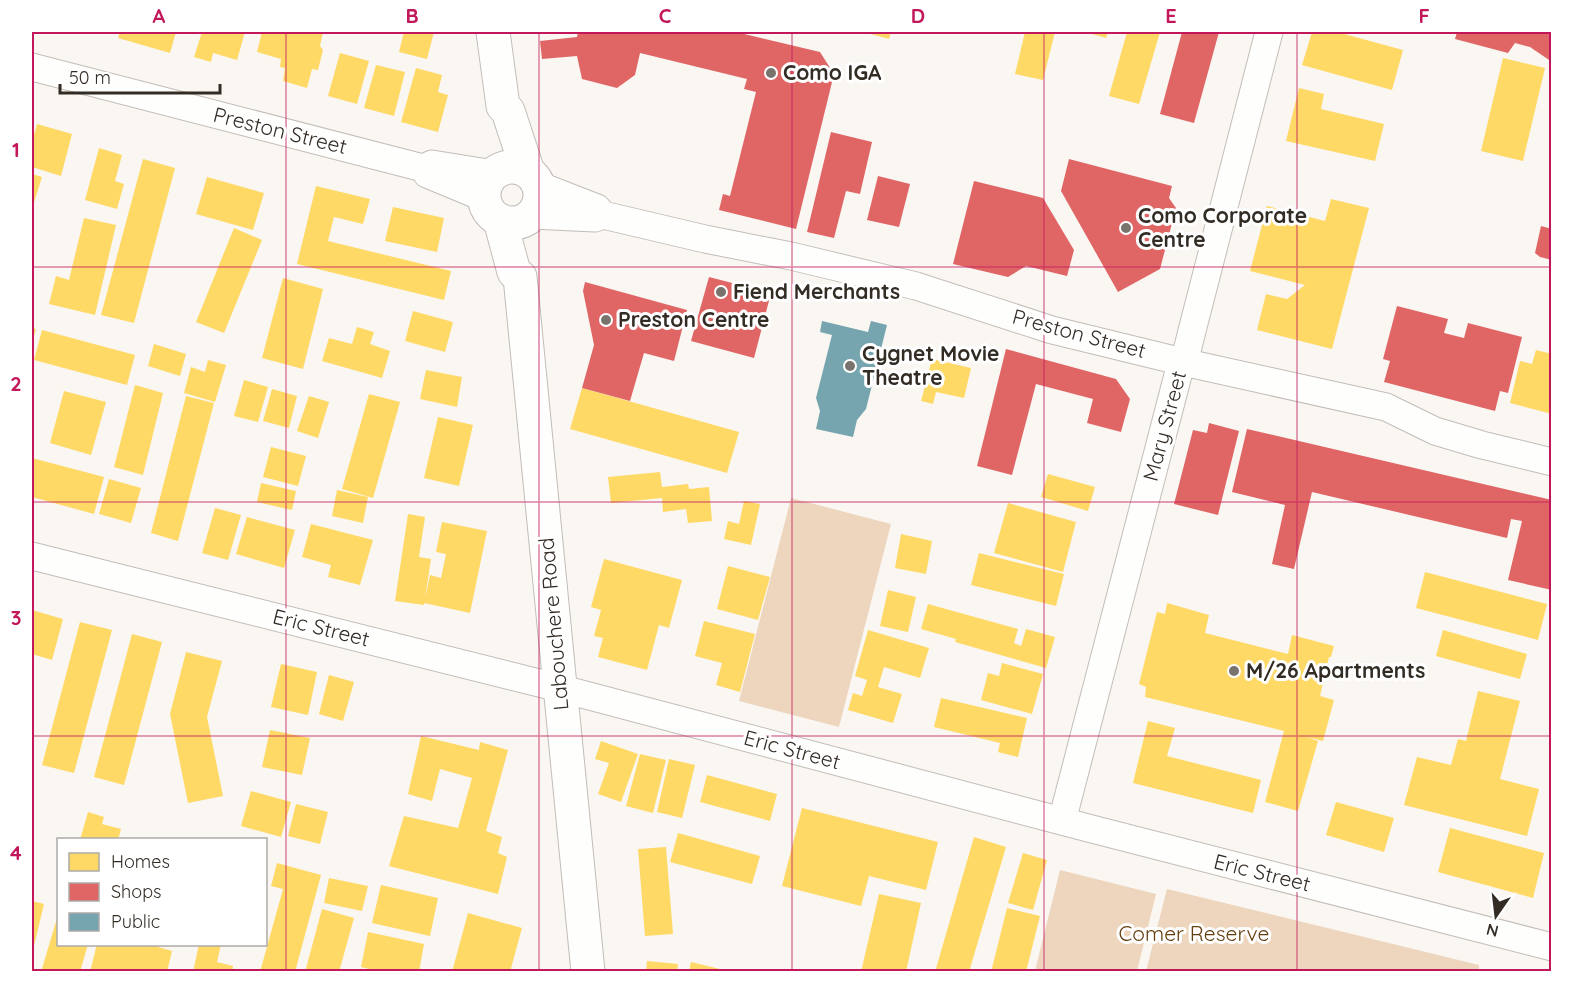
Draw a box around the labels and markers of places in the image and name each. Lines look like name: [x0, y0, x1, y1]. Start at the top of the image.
place label: Como IGA: [783, 59, 882, 85]
marker: Como IGA: [764, 66, 778, 80]
place label: Como Corporate Centre: [1138, 202, 1307, 252]
marker: Como Corporate Centre: [1119, 221, 1133, 235]
place label: Fiend Merchants: [733, 278, 900, 304]
marker: Fiend Merchants: [714, 285, 728, 299]
place label: Preston Centre: [618, 306, 770, 332]
marker: Preston Centre: [599, 313, 613, 327]
place label: Cygnet Movie Theatre: [862, 340, 999, 390]
marker: Cygnet Movie Theatre: [843, 359, 857, 373]
place label: M/26 Apartments: [1246, 657, 1425, 683]
marker: M/26 Apartments: [1227, 664, 1241, 678]

